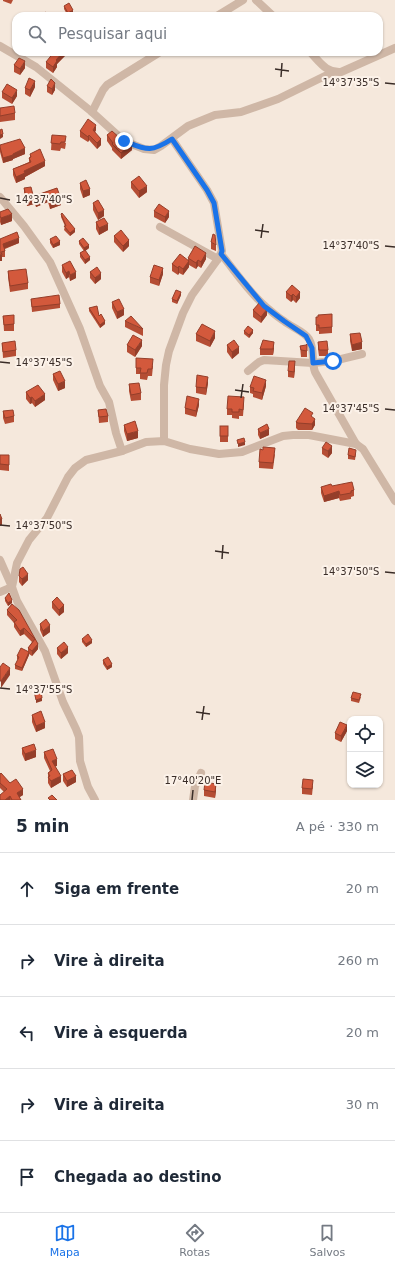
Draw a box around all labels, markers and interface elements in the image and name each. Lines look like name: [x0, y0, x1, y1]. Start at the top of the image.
search box: [12, 12, 383, 56]
icon: search: [26, 23, 48, 45]
text: Pesquisar aqui: [58, 25, 167, 43]
text: 14°37'35"S: [323, 77, 379, 88]
route end: [115, 132, 133, 150]
text: 14°37'40"S: [16, 194, 72, 205]
text: 14°37'40"S: [323, 240, 379, 251]
route start: [324, 352, 342, 370]
text: 14°37'45"S: [16, 357, 72, 368]
text: 14°37'45"S: [323, 403, 379, 414]
text: 14°37'50"S: [16, 520, 72, 531]
text: 14°37'50"S: [323, 566, 379, 577]
text: 14°37'55"S: [16, 684, 72, 695]
map controls: [347, 716, 383, 788]
button: locate: [347, 716, 383, 752]
button: layers: [347, 752, 383, 788]
text: 17°40'20"E: [165, 775, 221, 786]
text: 5 min: [16, 816, 69, 836]
text: A pé · 330 m: [296, 819, 379, 834]
icon: ahead: [16, 878, 38, 900]
text: Siga em frente: [54, 880, 179, 898]
text: 20 m: [346, 881, 379, 896]
icon: right: [16, 950, 38, 972]
text: Vire à direita: [54, 952, 165, 970]
text: 260 m: [337, 953, 379, 968]
icon: left: [16, 1022, 38, 1044]
text: Vire à esquerda: [54, 1024, 188, 1042]
text: 20 m: [346, 1025, 379, 1040]
icon: right: [16, 1094, 38, 1116]
text: Vire à direita: [54, 1096, 165, 1114]
text: 30 m: [346, 1097, 379, 1112]
icon: arrive: [16, 1166, 38, 1188]
text: Chegada ao destino: [54, 1168, 222, 1186]
tab: Mapa: [50, 1222, 80, 1259]
tab: Rotas: [179, 1222, 210, 1259]
tab: Salvos: [309, 1222, 345, 1259]

